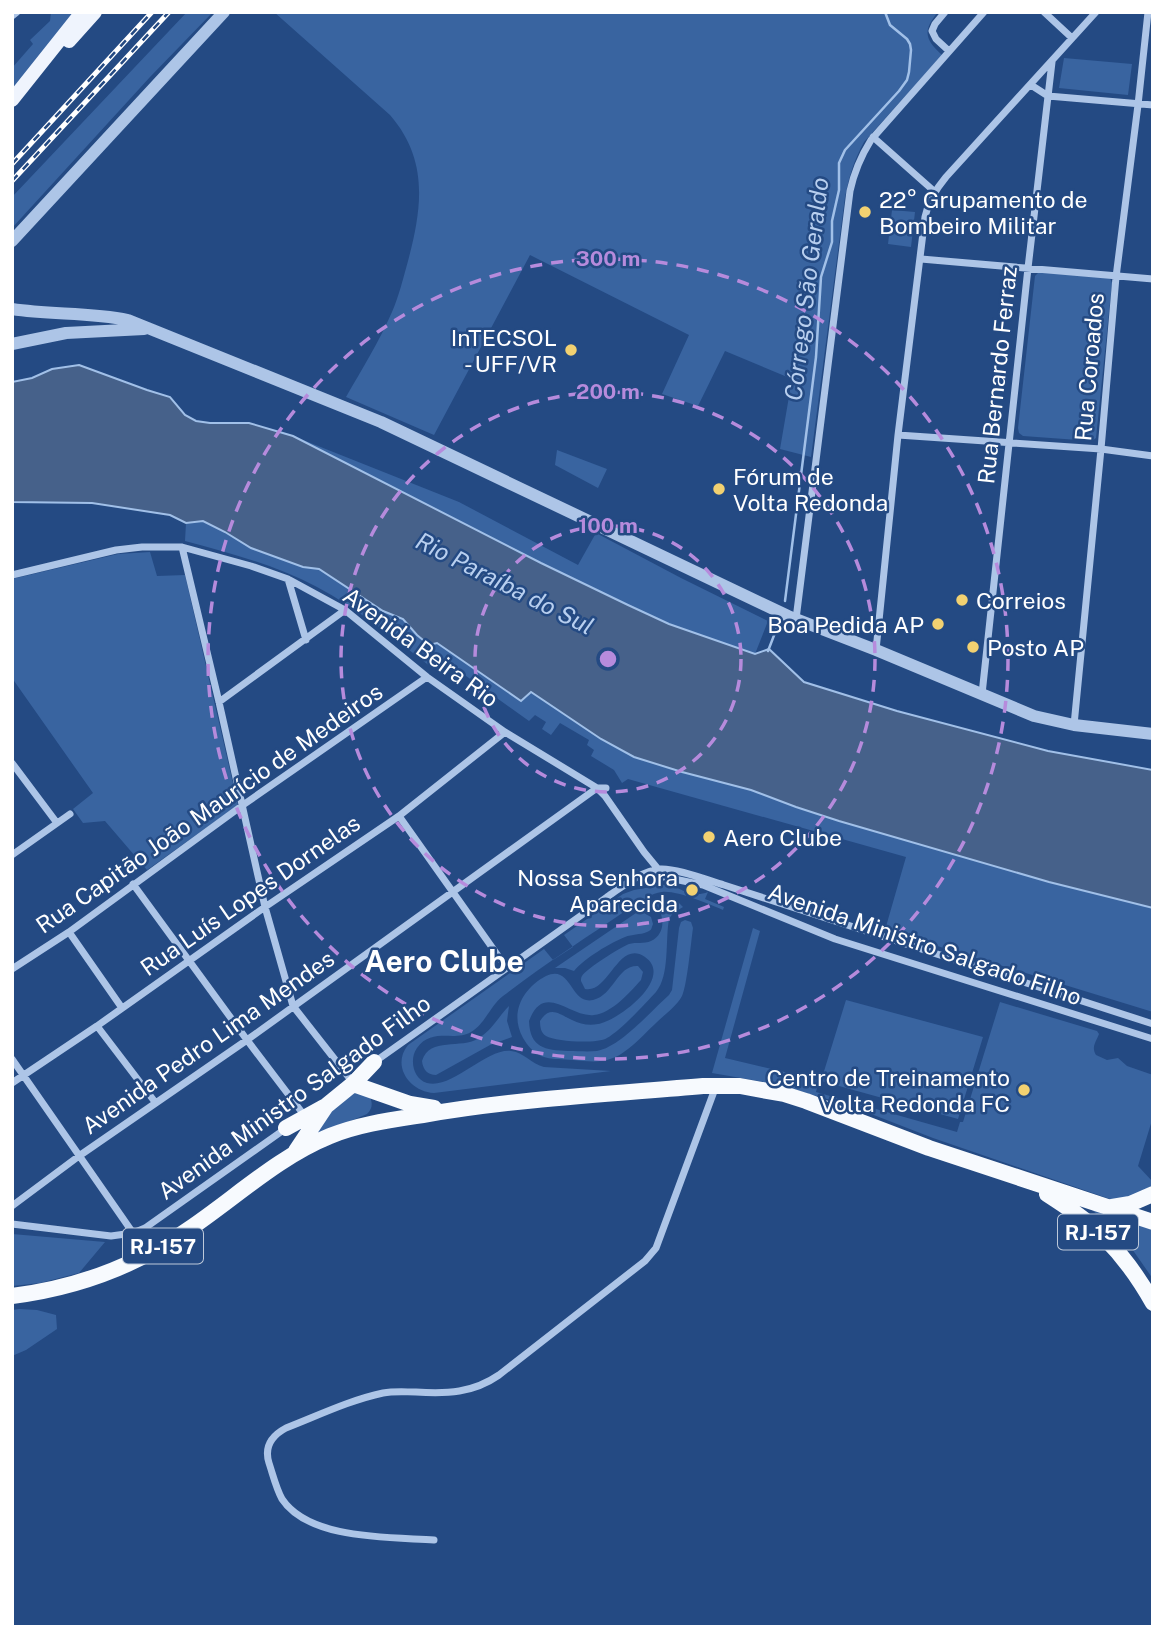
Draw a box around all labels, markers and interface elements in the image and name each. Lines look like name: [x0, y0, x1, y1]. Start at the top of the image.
water label: Córrego São Geraldo: [778, 176, 834, 402]
place label: 22° Grupamento de Bombeiro Militar: [879, 186, 1088, 239]
marker: 22° Grupamento de Bombeiro Militar: [857, 204, 873, 220]
text: 300 m: [576, 246, 640, 271]
street label: Rua Bernardo Ferraz: [972, 265, 1022, 485]
street label: Rua Coroados: [1069, 292, 1109, 442]
place label: InTECSOL - UFF/VR: [451, 324, 557, 377]
marker: InTECSOL - UFF/VR: [563, 342, 579, 358]
text: 200 m: [576, 379, 640, 404]
place label: Fórum de Volta Redonda: [733, 463, 888, 516]
marker: Fórum de Volta Redonda: [711, 481, 727, 497]
text: 100 m: [578, 513, 638, 538]
water label: Rio Paraíba do Sul: [411, 526, 599, 640]
street label: Avenida Beira Rio: [338, 582, 504, 712]
place label: Correios: [976, 587, 1066, 614]
marker: Correios: [954, 592, 970, 608]
place label: Boa Pedida AP: [767, 611, 924, 638]
marker: Boa Pedida AP: [930, 616, 946, 632]
place label: Posto AP: [987, 634, 1084, 661]
marker: Posto AP: [965, 639, 981, 655]
centre of rings: [596, 647, 620, 671]
street label: Rua Capitão João Maurício de Medeiros: [31, 678, 387, 938]
street label: Rua Luís Lopes Dornelas: [135, 809, 365, 981]
place label: Aero Clube: [723, 824, 842, 851]
marker: Aero Clube: [701, 829, 717, 845]
place label: Nossa Senhora Aparecida: [517, 864, 678, 917]
street label: Avenida Ministro Salgado Filho: [765, 878, 1085, 1010]
marker: Nossa Senhora Aparecida: [684, 882, 700, 898]
district label: Aero Clube: [364, 943, 524, 979]
street label: Avenida Pedro Lima Mendes: [77, 945, 339, 1139]
street label: Avenida Ministro Salgado Filho: [153, 989, 435, 1205]
place label: Centro de Treinamento Volta Redonda FC: [766, 1064, 1010, 1117]
marker: Centro de Treinamento Volta Redonda FC: [1016, 1082, 1032, 1098]
road number: RJ-157: [1058, 1214, 1138, 1250]
road number: RJ-157: [123, 1228, 203, 1264]

